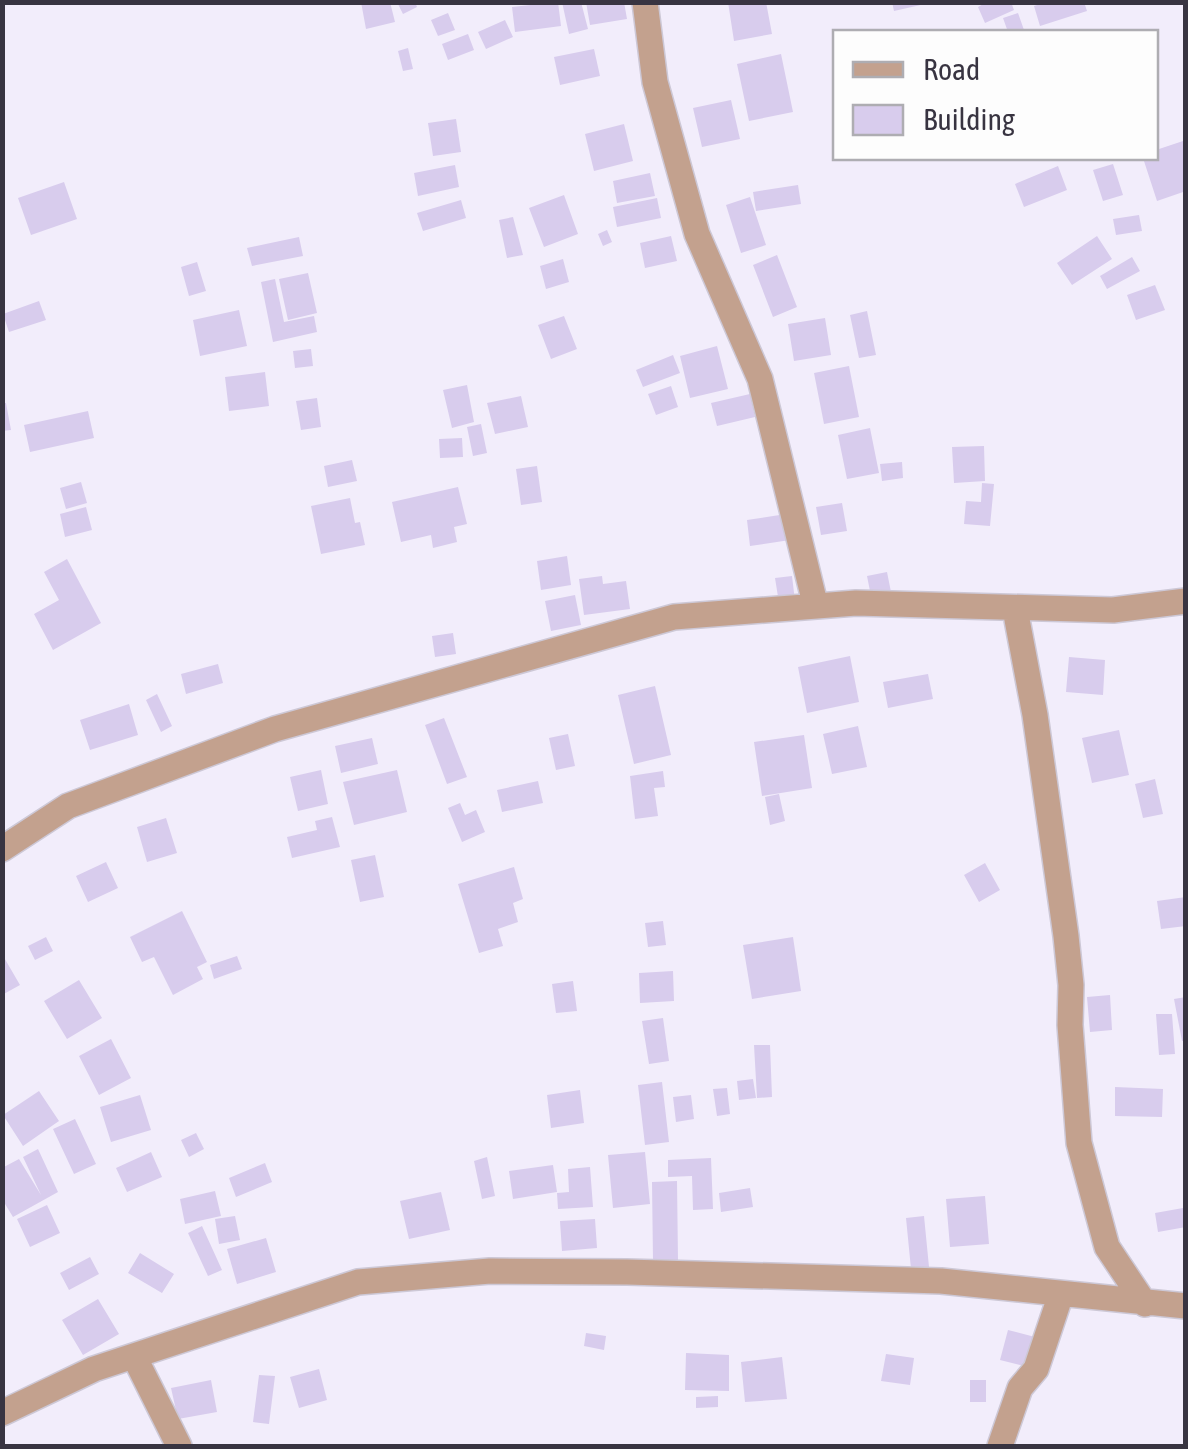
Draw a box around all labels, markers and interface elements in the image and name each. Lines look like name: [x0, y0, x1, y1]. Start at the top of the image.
legend: [833, 30, 1158, 160]
text: Road: [923, 52, 980, 86]
text: Building: [923, 102, 1015, 136]

